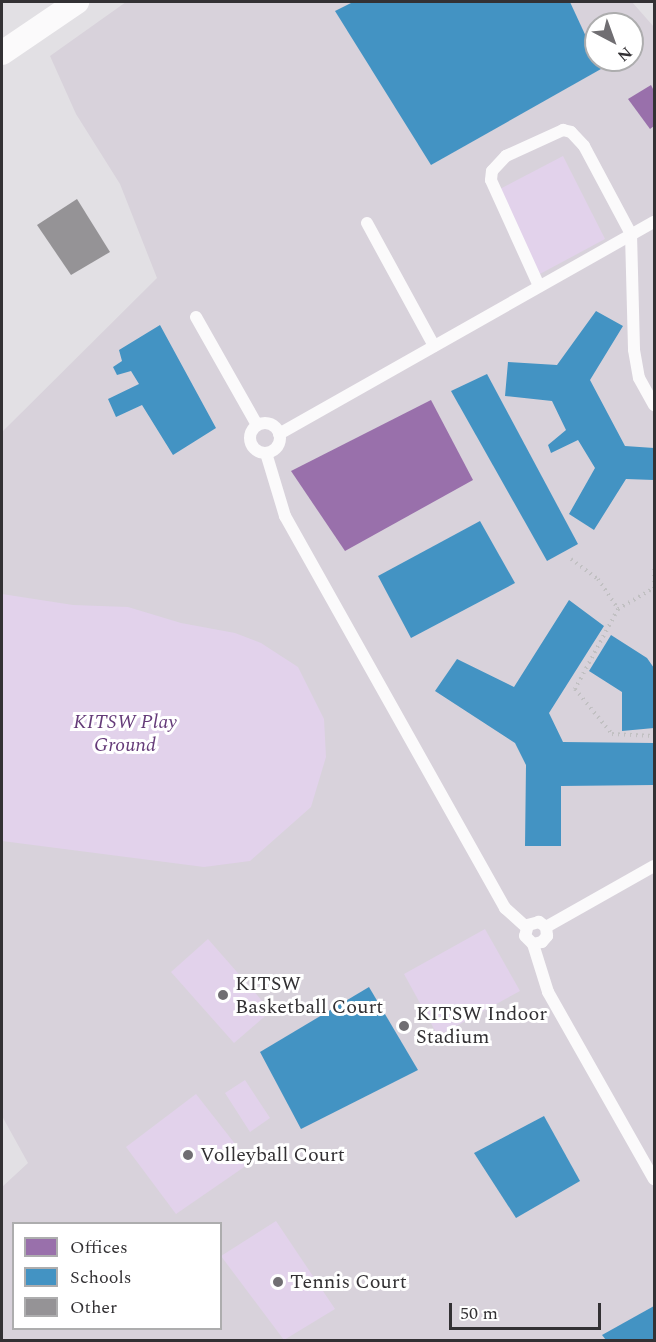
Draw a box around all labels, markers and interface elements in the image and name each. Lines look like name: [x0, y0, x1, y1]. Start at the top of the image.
north arrow: [584, 12, 644, 72]
text: N: [612, 41, 637, 67]
park label: KITSW Play Ground: [73, 711, 177, 758]
place label: KITSW Basketball Court: [235, 972, 383, 1019]
marker: KITSW Basketball Court: [216, 988, 230, 1002]
place label: KITSW Indoor Stadium: [416, 1002, 547, 1049]
marker: KITSW Indoor Stadium: [397, 1019, 411, 1033]
place label: Volleyball Court: [200, 1143, 345, 1167]
marker: Volleyball Court: [181, 1148, 195, 1162]
legend: [12, 1222, 222, 1330]
text: Offices: [70, 1234, 128, 1261]
text: Schools: [70, 1264, 132, 1291]
place label: Tennis Court: [290, 1270, 407, 1294]
marker: Tennis Court: [271, 1275, 285, 1289]
scale bar: [452, 1291, 604, 1329]
text: Other: [70, 1294, 117, 1321]
text: 50 m: [460, 1300, 498, 1327]

